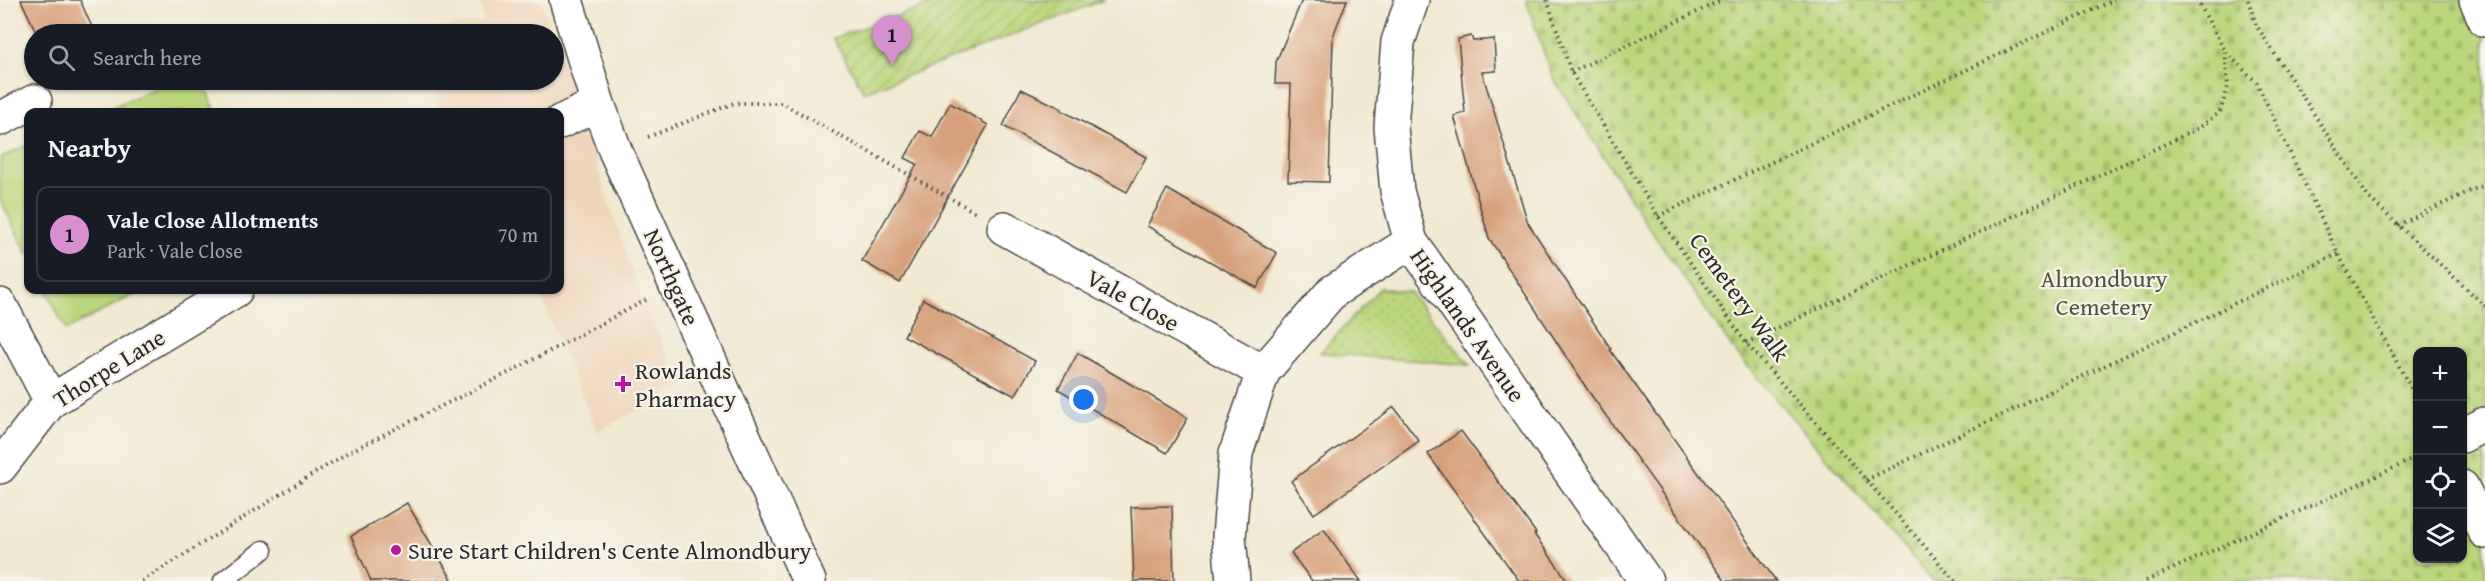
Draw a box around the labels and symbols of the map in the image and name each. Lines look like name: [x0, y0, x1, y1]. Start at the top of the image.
pin: 1: [872, 16, 912, 65]
street label: Northgate: [635, 223, 709, 331]
street label: Cemetery Walk: [1681, 225, 1799, 369]
street label: Highlands Avenue: [1402, 241, 1534, 409]
street label: Vale Close: [1080, 260, 1186, 340]
park label: Almondbury Cemetery: [2041, 261, 2167, 324]
street label: Thorpe Lane: [46, 320, 172, 416]
place label: Rowlands Pharmacy: [635, 353, 736, 416]
marker: Rowlands Pharmacy: [616, 377, 630, 391]
your location: [1069, 385, 1098, 414]
place label: Sure Start Children's Cente Almondbury: [408, 533, 812, 568]
marker: Sure Start Children's Cente Almondbury: [389, 543, 403, 557]

